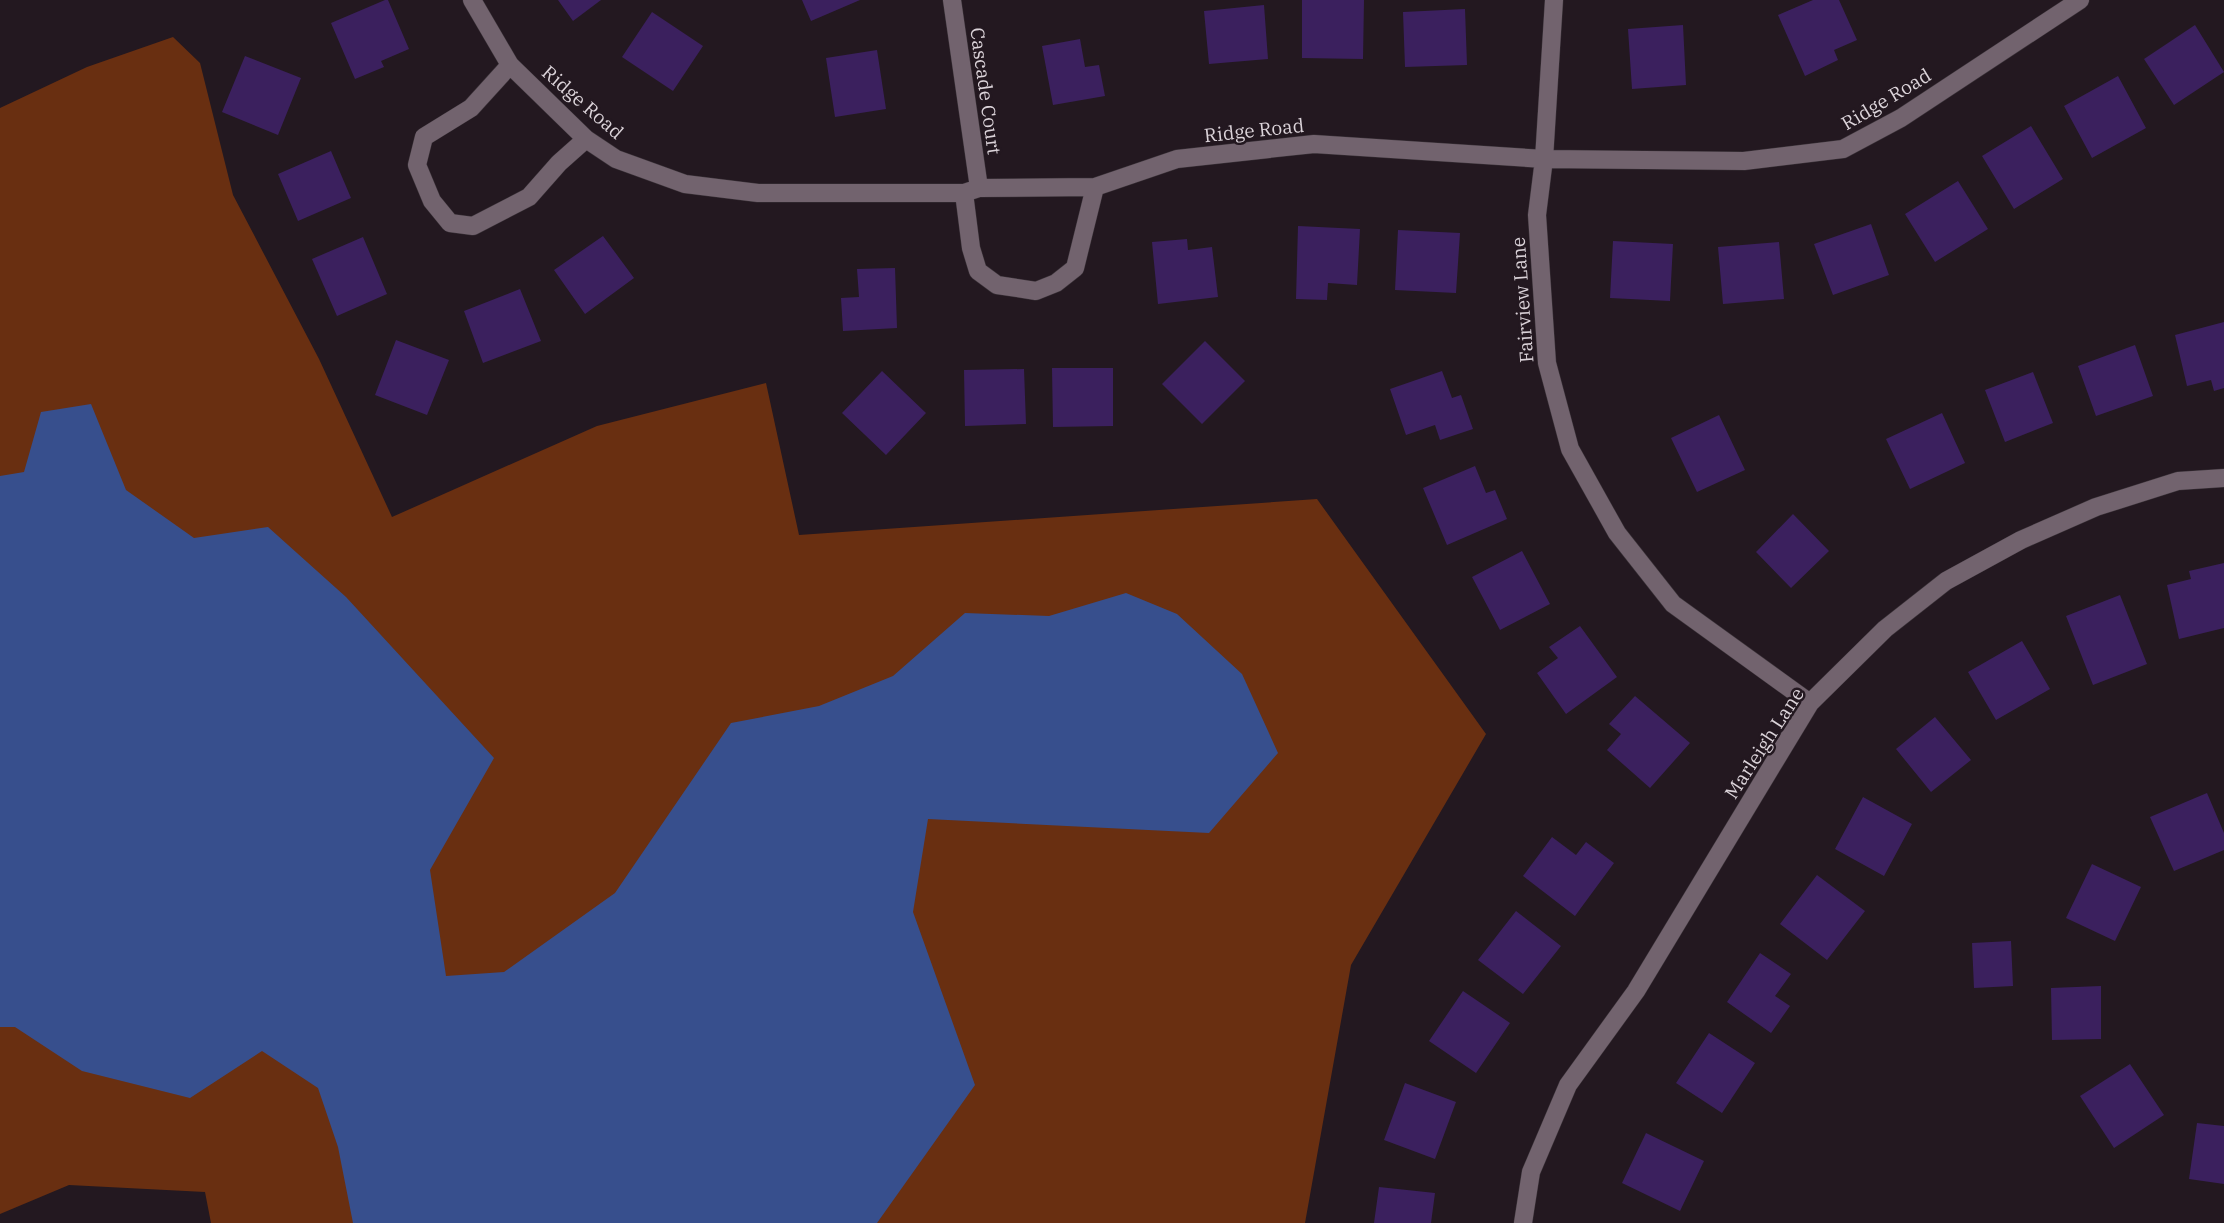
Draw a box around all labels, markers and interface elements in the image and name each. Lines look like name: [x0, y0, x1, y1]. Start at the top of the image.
street label: Cascade Court: [965, 26, 1007, 156]
street label: Ridge Road: [537, 60, 629, 144]
street label: Ridge Road: [1837, 63, 1935, 135]
street label: Ridge Road: [1203, 113, 1305, 147]
street label: Fairview Lane: [1506, 236, 1538, 364]
street label: Marleigh Lane: [1719, 683, 1809, 803]

